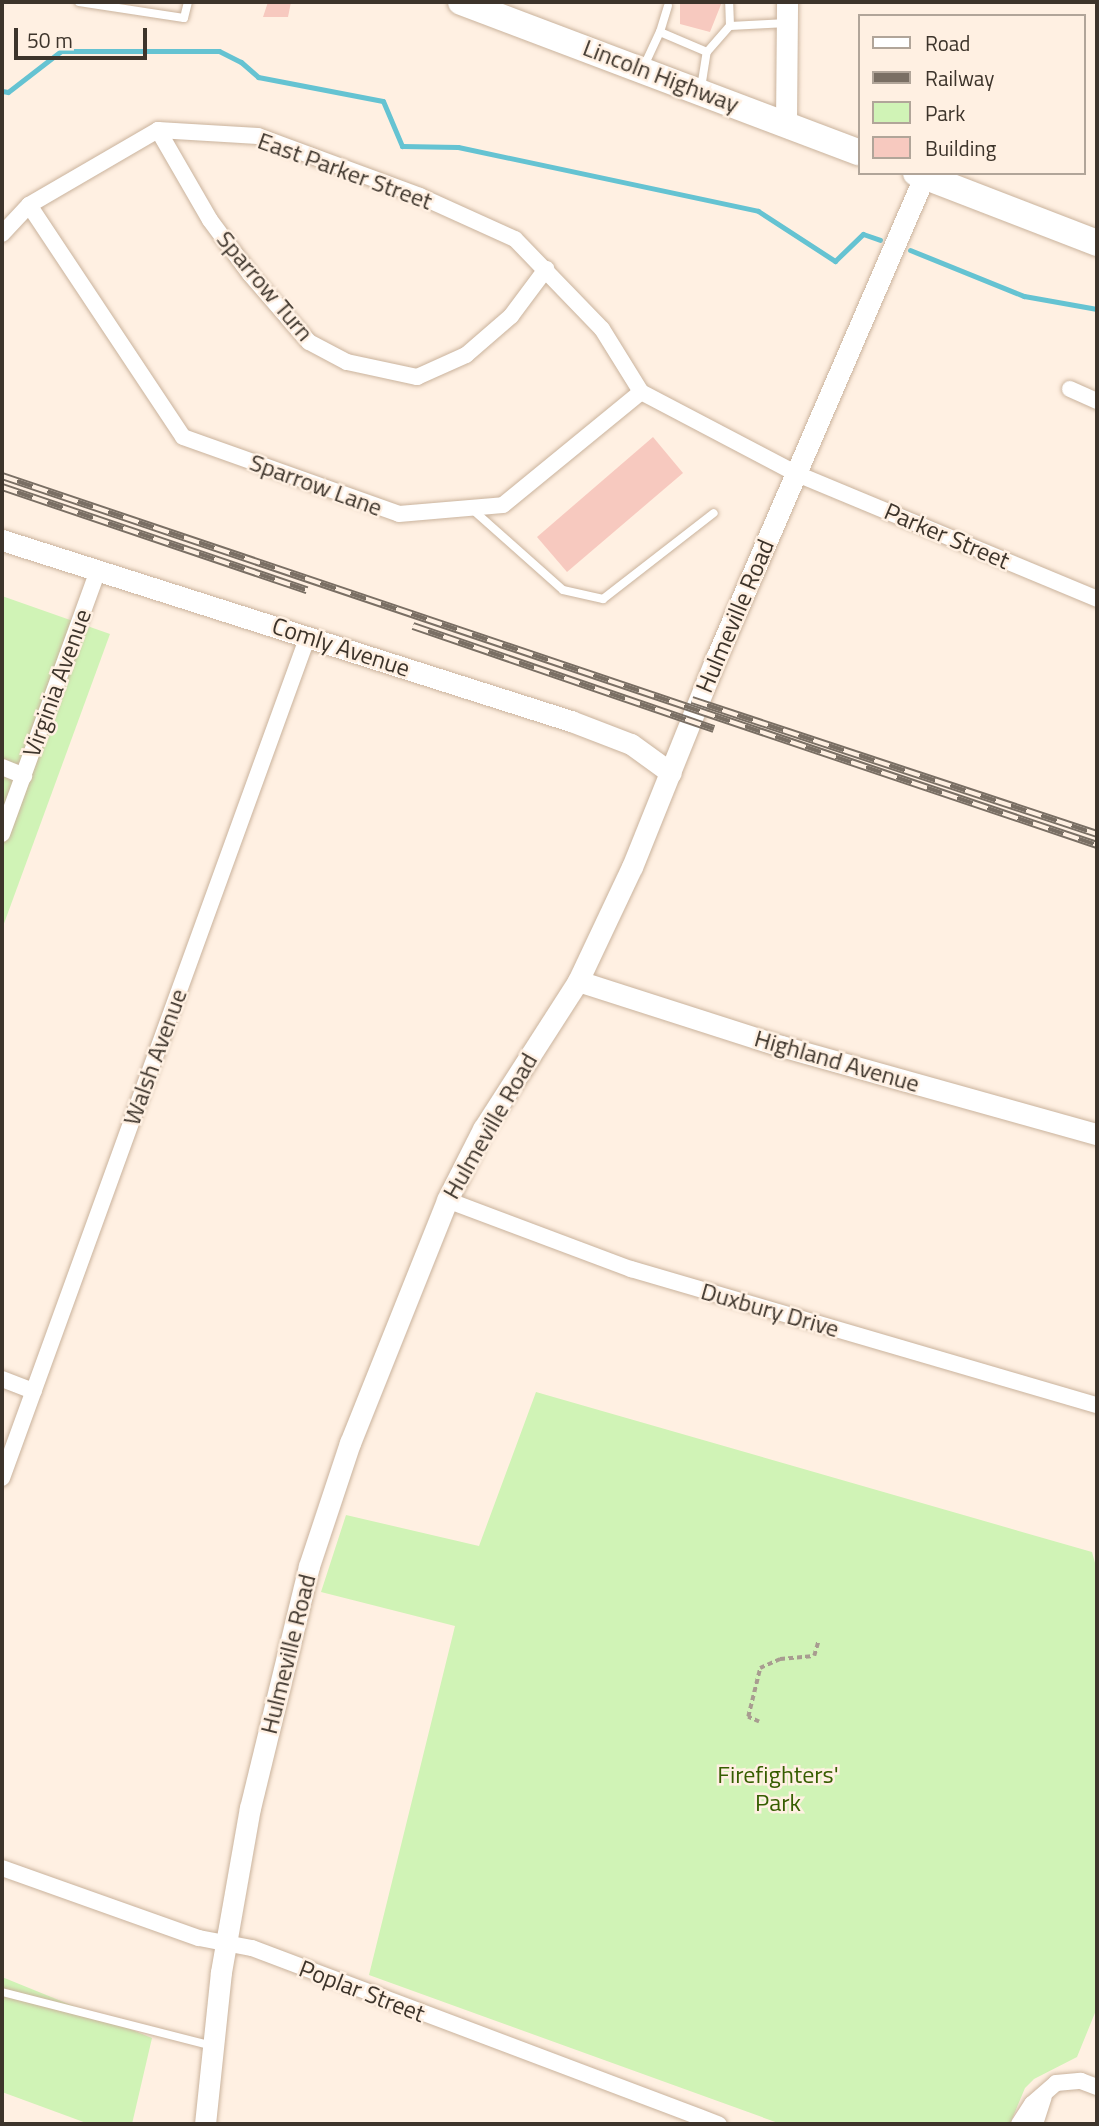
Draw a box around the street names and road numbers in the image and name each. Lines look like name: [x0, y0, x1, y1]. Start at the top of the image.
street label: Lincoln Highway: [579, 33, 743, 119]
street label: East Parker Street: [254, 126, 436, 216]
street label: Sparrow Turn: [211, 225, 319, 347]
street label: Sparrow Lane: [246, 448, 386, 522]
street label: Parker Street: [880, 497, 1014, 575]
street label: Hulmeville Road: [690, 535, 780, 697]
street label: Virginia Avenue: [17, 605, 97, 761]
street label: Comly Avenue: [269, 611, 413, 683]
street label: Walsh Avenue: [117, 985, 193, 1129]
street label: Highland Avenue: [751, 1024, 923, 1098]
street label: Hulmeville Road: [437, 1048, 543, 1204]
street label: Duxbury Drive: [698, 1277, 842, 1343]
street label: Hulmeville Road: [254, 1571, 322, 1737]
street label: Poplar Street: [295, 1954, 429, 2028]

